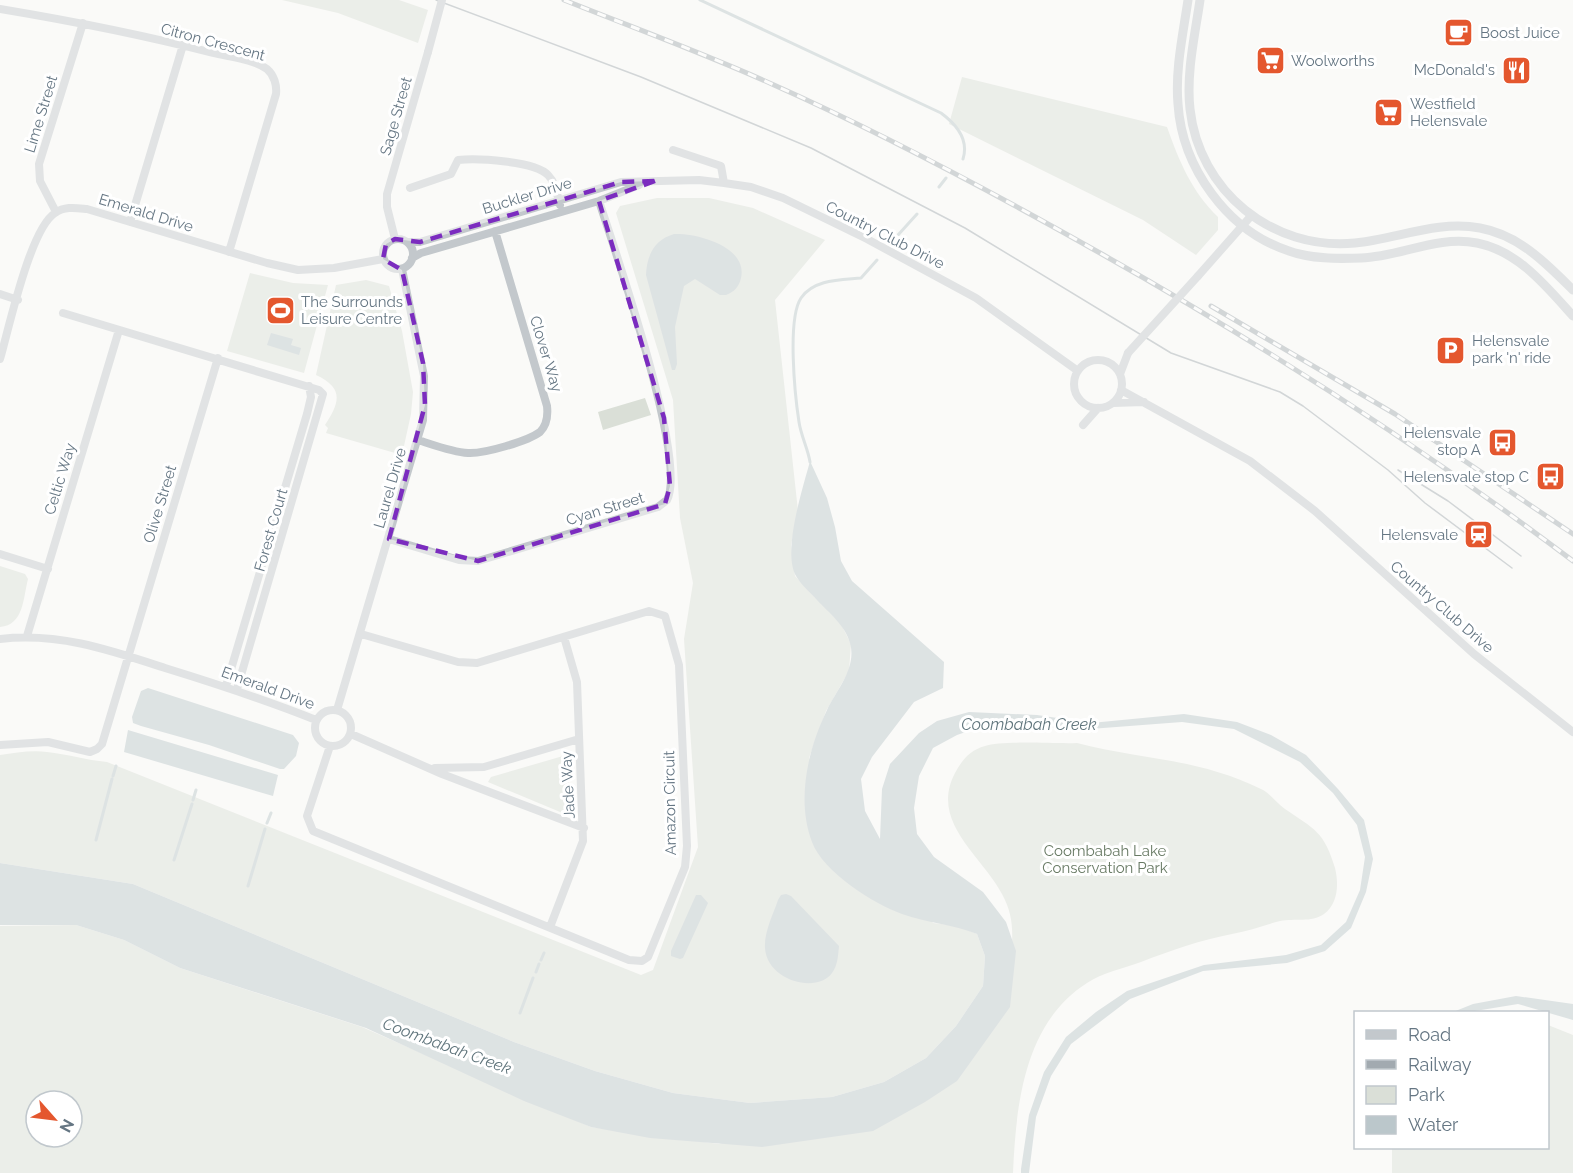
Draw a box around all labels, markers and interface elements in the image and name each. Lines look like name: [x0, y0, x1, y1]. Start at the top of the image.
cafe icon: Boost Juice: [1443, 17, 1475, 49]
street label: Citron Crescent: [159, 19, 267, 65]
place label: Boost Juice: [1480, 24, 1560, 42]
supermarket icon: Woolworths: [1254, 45, 1286, 77]
place label: Woolworths: [1291, 52, 1375, 70]
restaurant icon: McDonald's: [1500, 54, 1532, 86]
place label: McDonald's: [1414, 61, 1495, 79]
street label: Lime Street: [21, 73, 61, 155]
street label: Sage Street: [376, 75, 416, 157]
place label: Westfield Helensvale: [1410, 95, 1488, 130]
supermarket icon: Westfield Helensvale: [1373, 97, 1405, 129]
street label: Buckler Drive: [480, 174, 574, 218]
street label: Emerald Drive: [96, 190, 196, 236]
street label: Country Club Drive: [823, 197, 948, 273]
place label: The Surrounds Leisure Centre: [301, 293, 403, 328]
sports icon: The Surrounds Leisure Centre: [264, 295, 296, 327]
street label: Clover Way: [526, 314, 566, 394]
place label: Helensvale park 'n' ride: [1472, 332, 1551, 367]
parking icon: Helensvale park 'n' ride: [1435, 334, 1467, 366]
place label: Helensvale stop A: [1404, 424, 1481, 459]
bus stop icon: Helensvale stop A: [1486, 426, 1518, 458]
street label: Celtic Way: [41, 441, 79, 517]
street label: Laurel Drive: [370, 445, 410, 530]
bus stop icon: Helensvale stop C: [1534, 461, 1566, 493]
street label: Olive Street: [140, 463, 180, 545]
place label: Helensvale stop C: [1403, 468, 1529, 486]
street label: Forest Court: [251, 486, 291, 574]
street label: Cyan Street: [564, 489, 646, 529]
station icon: Helensvale: [1463, 519, 1495, 551]
place label: Helensvale: [1381, 526, 1458, 544]
street label: Country Club Drive: [1387, 557, 1497, 657]
street label: Emerald Drive: [219, 663, 317, 713]
water label: Coombabah Creek: [961, 715, 1097, 734]
street label: Amazon Circuit: [660, 750, 680, 856]
street label: Jade Way: [557, 751, 579, 819]
park label: Coombabah Lake Conservation Park: [1042, 842, 1168, 877]
legend: [1354, 1011, 1549, 1149]
water label: Coombabah Creek: [380, 1014, 514, 1078]
text: Road: [1408, 1024, 1451, 1045]
text: Railway: [1408, 1054, 1472, 1075]
text: Park: [1408, 1084, 1445, 1105]
north arrow: [24, 1089, 84, 1149]
text: Water: [1408, 1114, 1459, 1135]
text: N: [56, 1116, 78, 1136]

